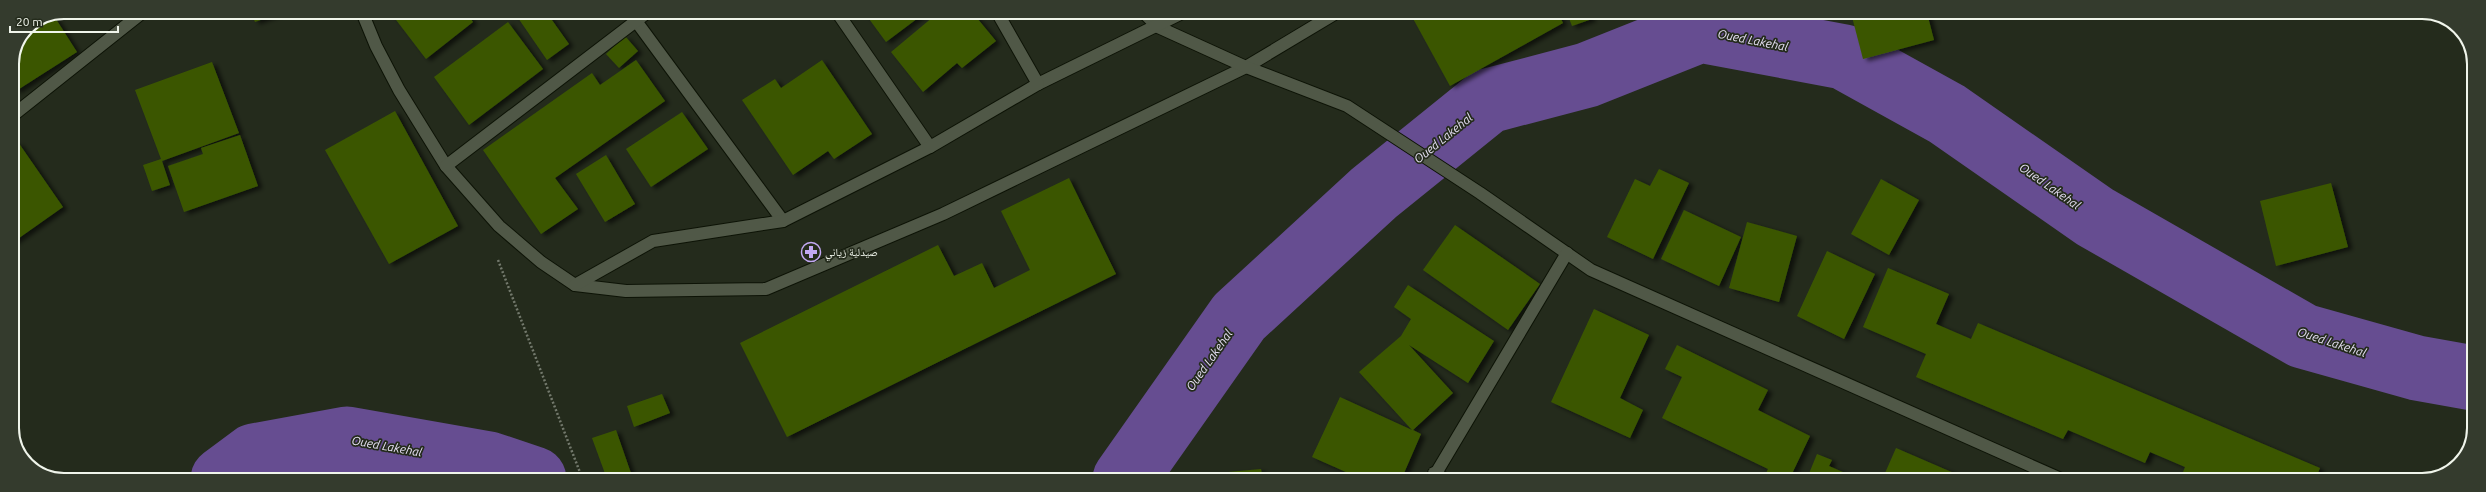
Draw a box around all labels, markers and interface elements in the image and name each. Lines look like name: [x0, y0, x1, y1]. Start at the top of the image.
scale bar: [10, 8, 118, 34]
text: 20 m: [16, 15, 43, 28]
water label: Oued Lakehal: [1717, 27, 1790, 53]
water label: Oued Lakehal: [1411, 110, 1475, 166]
water label: Oued Lakehal: [2017, 160, 2084, 212]
pharmacy icon: صيدلية زياني: [800, 241, 822, 263]
place label: صيدلية زياني: [825, 246, 878, 261]
water label: Oued Lakehal: [2296, 325, 2369, 359]
water label: Oued Lakehal: [1183, 326, 1235, 393]
water label: Oued Lakehal: [351, 433, 424, 459]

